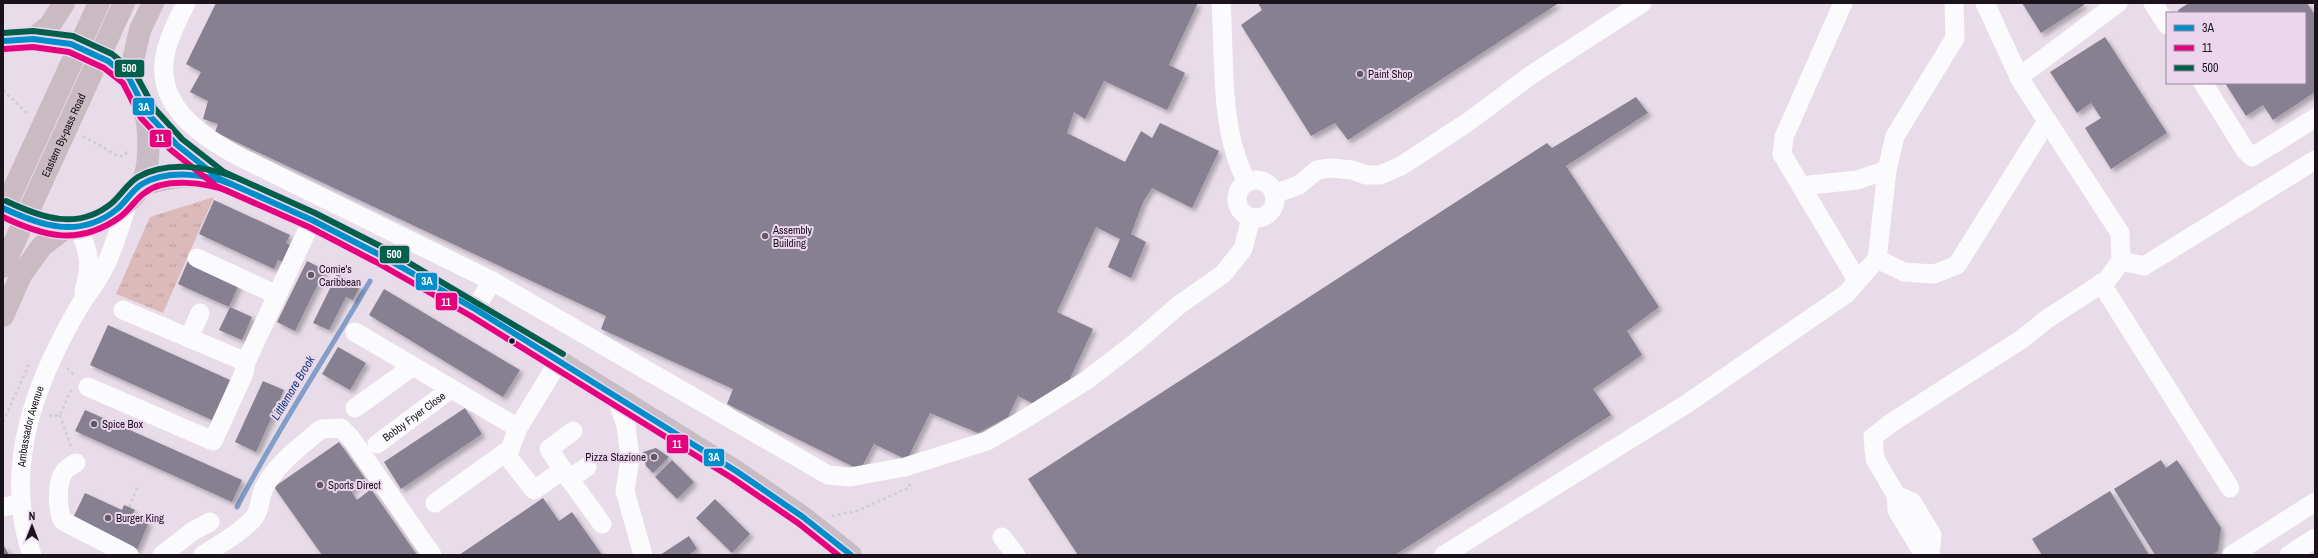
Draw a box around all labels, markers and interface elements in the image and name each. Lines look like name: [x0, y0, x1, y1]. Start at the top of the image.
legend: [2166, 12, 2306, 84]
text: 3A: [2202, 20, 2214, 36]
text: 11: [2202, 40, 2213, 56]
line badge: 500: [114, 59, 145, 78]
text: 500: [2202, 60, 2218, 76]
text: 500: [121, 61, 137, 75]
place label: Paint Shop: [1368, 67, 1413, 81]
marker: Paint Shop: [1355, 69, 1365, 79]
street label: Eastern By-pass Road: [38, 91, 89, 179]
line badge: 3A: [132, 97, 155, 116]
text: 3A: [138, 100, 150, 114]
line badge: 11: [149, 129, 172, 148]
text: 11: [155, 131, 165, 145]
place label: Assembly Building: [772, 223, 813, 250]
marker: Assembly Building: [760, 231, 770, 241]
line badge: 500: [379, 245, 410, 264]
text: 500: [386, 247, 402, 261]
place label: Comie's Caribbean: [319, 262, 361, 289]
marker: Comie's Caribbean: [306, 270, 316, 280]
line badge: 3A: [415, 272, 438, 291]
text: 3A: [421, 274, 433, 288]
line badge: 11: [435, 292, 458, 311]
text: 11: [441, 295, 451, 309]
unlabelled marker: [507, 336, 517, 346]
water label: Littlemore Brook: [268, 352, 319, 423]
street label: Ambassador Avenue: [14, 384, 47, 469]
street label: Bobby Fryer Close: [380, 389, 448, 445]
place label: Spice Box: [102, 417, 144, 431]
marker: Spice Box: [89, 419, 99, 429]
line badge: 11: [666, 434, 689, 454]
text: 11: [672, 437, 682, 451]
line badge: 3A: [703, 448, 725, 467]
place label: Pizza Stazione: [585, 450, 646, 464]
text: 3A: [708, 450, 720, 464]
marker: Pizza Stazione: [649, 452, 659, 462]
place label: Sports Direct: [328, 478, 381, 492]
marker: Sports Direct: [315, 480, 325, 490]
north arrow: [12, 506, 52, 546]
text: N: [29, 509, 35, 523]
place label: Burger King: [116, 511, 164, 525]
marker: Burger King: [103, 513, 113, 523]

